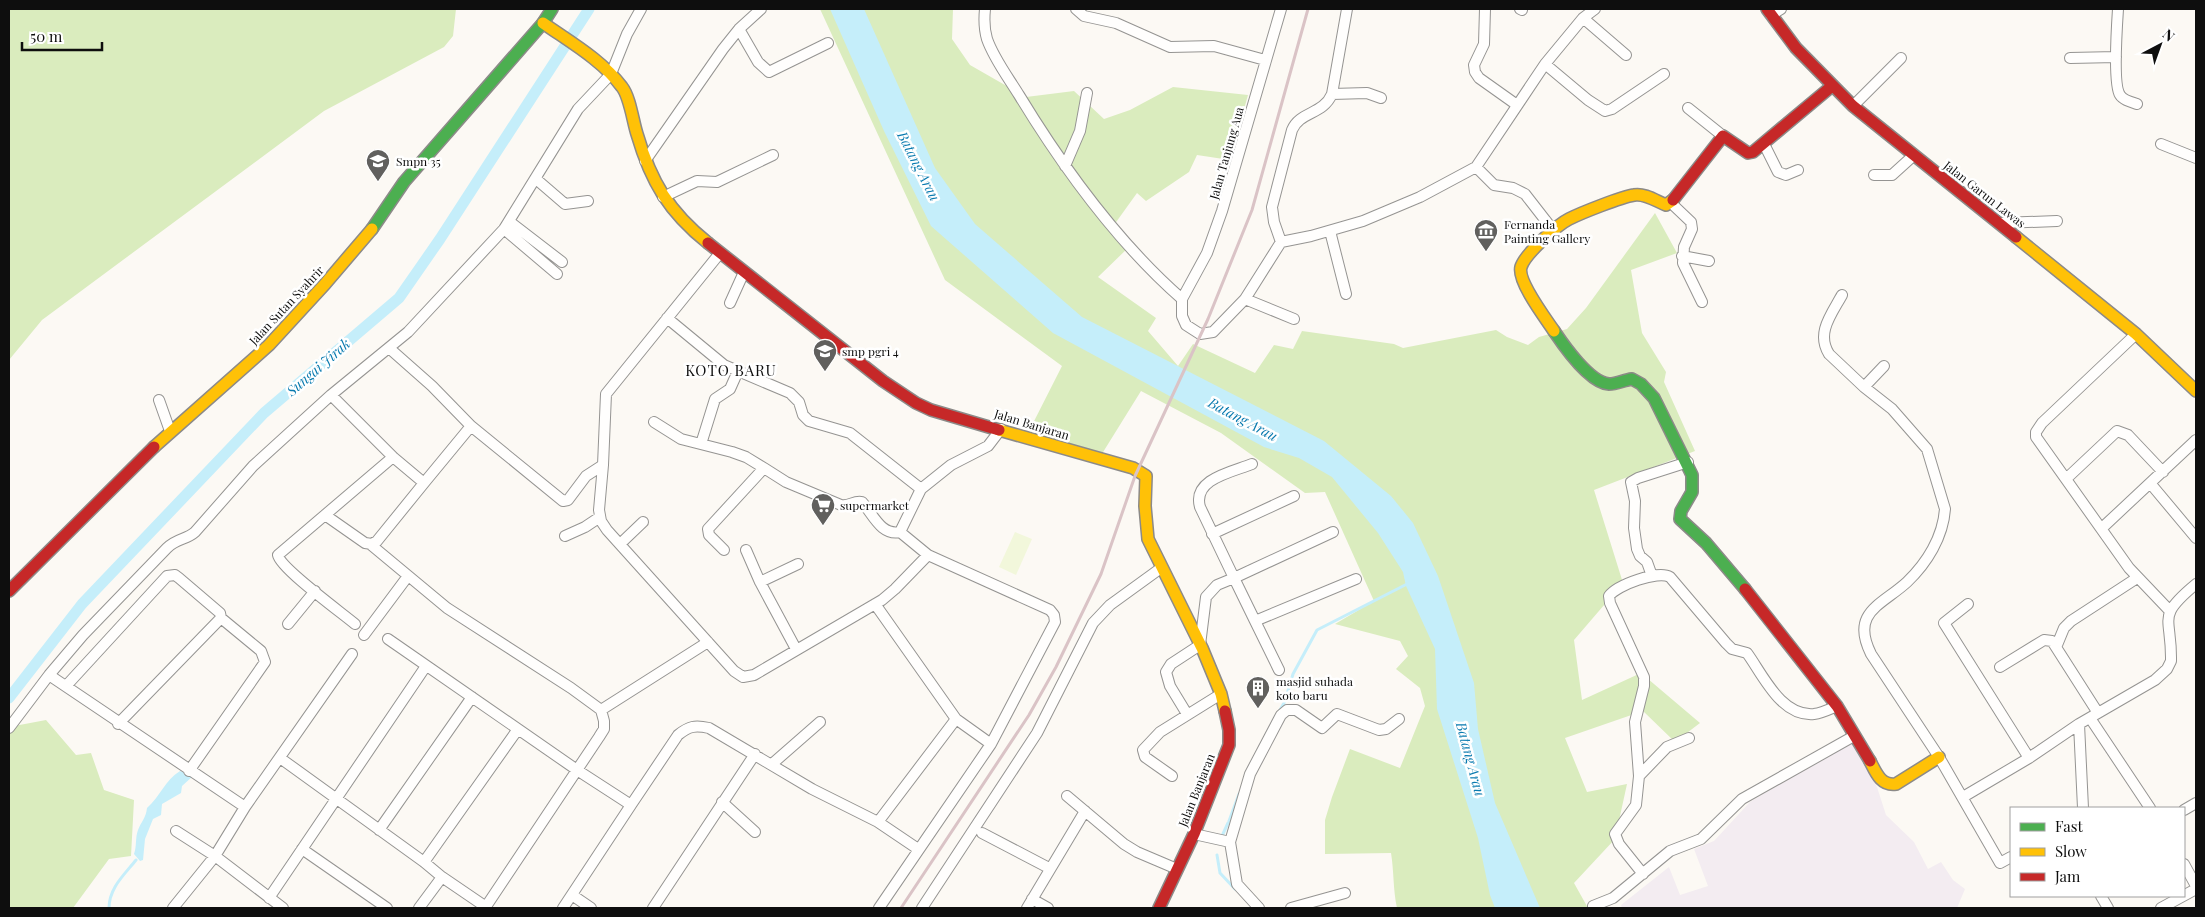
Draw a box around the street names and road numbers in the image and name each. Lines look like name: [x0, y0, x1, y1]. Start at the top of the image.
street label: Jalan Tanjung Aua: [1205, 105, 1247, 202]
street label: Jalan Garun Lawas: [1940, 156, 2029, 231]
street label: Jalan Sutan Syahrir: [244, 262, 327, 349]
street label: Jalan Banjaran: [992, 405, 1071, 443]
street label: Jalan Banjaran: [1174, 751, 1218, 830]

